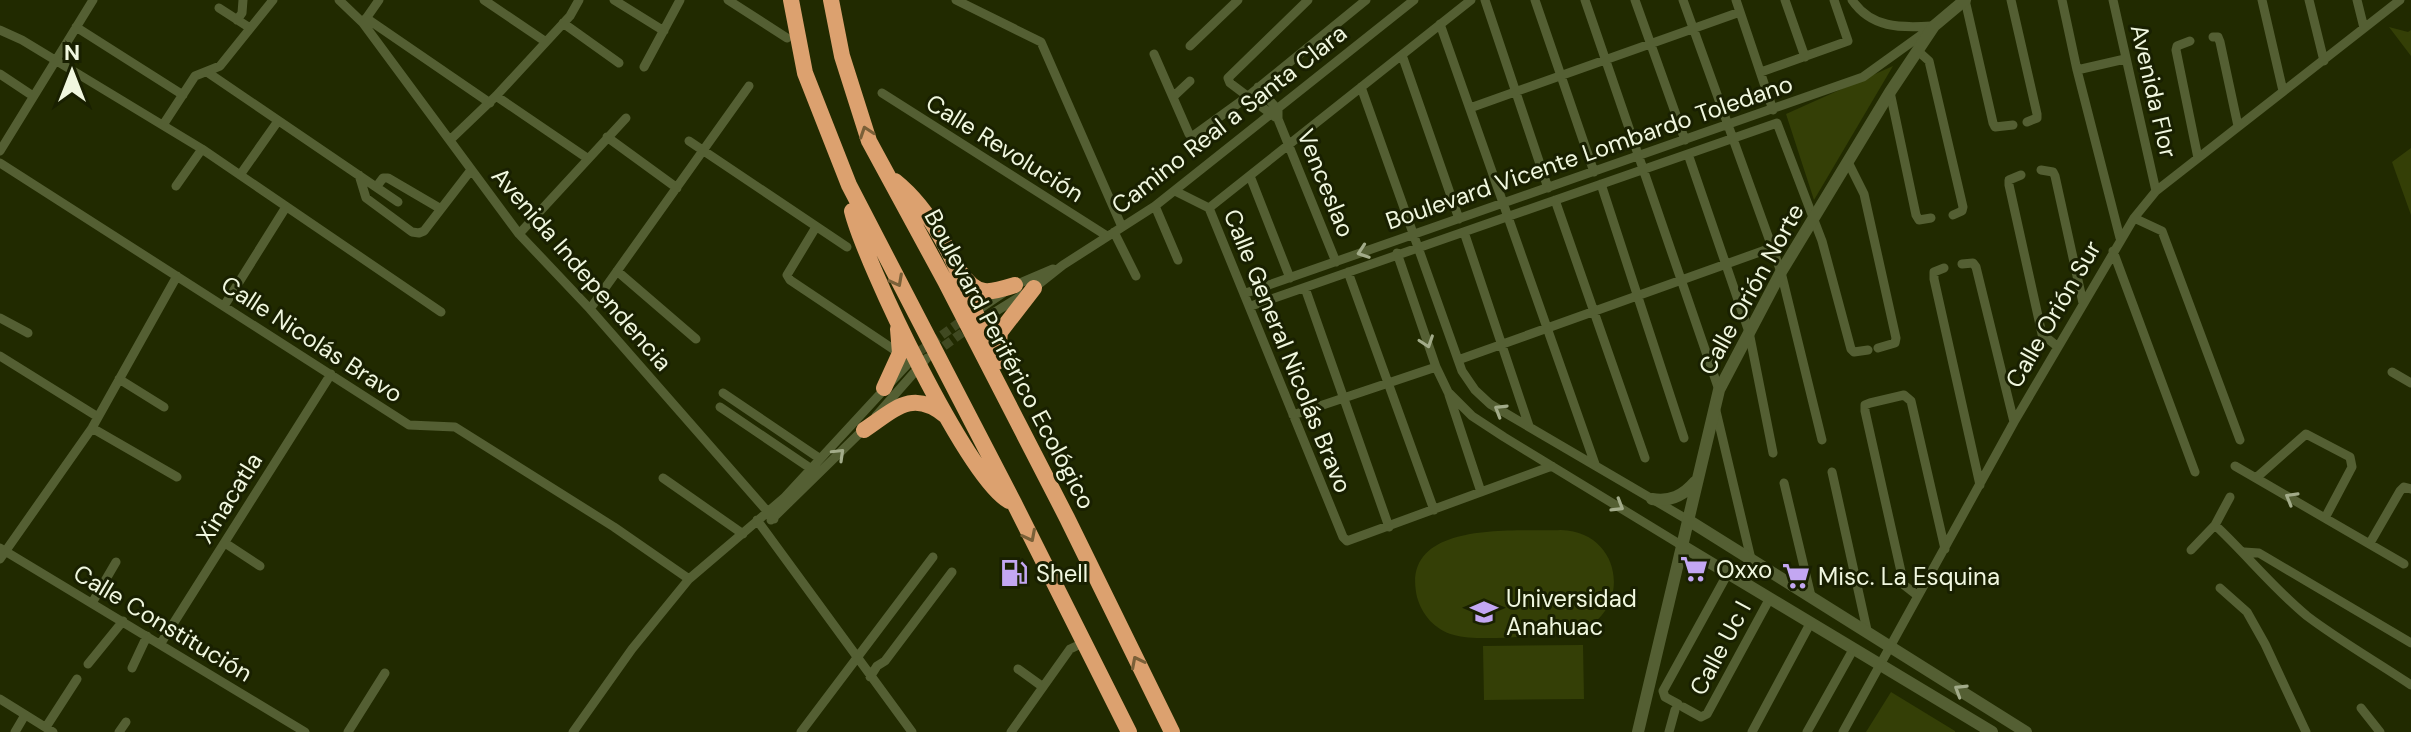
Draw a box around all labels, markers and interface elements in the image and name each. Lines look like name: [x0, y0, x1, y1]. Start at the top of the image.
street label: Camino Real a Santa Clara: [1105, 17, 1353, 221]
street label: Avenida Flor: [2124, 21, 2184, 161]
north arrow: [32, 32, 112, 112]
text: N: [64, 38, 80, 67]
street label: Boulevard Vicente Lombardo Toledano: [1381, 68, 1797, 236]
street label: Calle Revolución: [920, 87, 1090, 209]
street label: Venceslao: [1290, 124, 1362, 242]
one-way arrow: [859, 126, 876, 140]
street label: Avenida Independencia: [485, 161, 679, 377]
street label: Calle Orión Norte: [1691, 198, 1811, 380]
street label: Boulevard Periférico Ecológico: [918, 204, 1102, 514]
street label: Calle General Nicolás Bravo: [1217, 205, 1359, 497]
street label: Calle Orión Sur: [1998, 235, 2108, 393]
one-way arrow: [1357, 243, 1371, 259]
street label: Calle Nicolás Bravo: [215, 269, 409, 409]
one-way arrow: [887, 273, 902, 287]
one-way arrow: [1418, 334, 1434, 348]
one-way arrow: [1494, 404, 1509, 420]
street label: Xinacatla: [189, 447, 269, 549]
one-way arrow: [830, 449, 844, 464]
one-way arrow: [2285, 492, 2300, 508]
one-way arrow: [1609, 497, 1624, 512]
one-way arrow: [1020, 528, 1036, 543]
supermarket icon: Oxxo: [1679, 554, 1709, 584]
place label: Oxxo: [1716, 554, 1772, 585]
street label: Calle Constitución: [68, 557, 258, 689]
fuel station icon: Shell: [999, 558, 1029, 588]
place label: Shell: [1036, 558, 1088, 589]
supermarket icon: Misc. La Esquina: [1781, 561, 1811, 591]
place label: Misc. La Esquina: [1818, 561, 2000, 592]
place label: Universidad Anahuac: [1506, 583, 1637, 642]
street label: Calle Uc I: [1682, 595, 1758, 701]
school or university icon: Universidad Anahuac: [1469, 597, 1499, 627]
one-way arrow: [1132, 656, 1147, 671]
one-way arrow: [1954, 685, 1969, 700]

